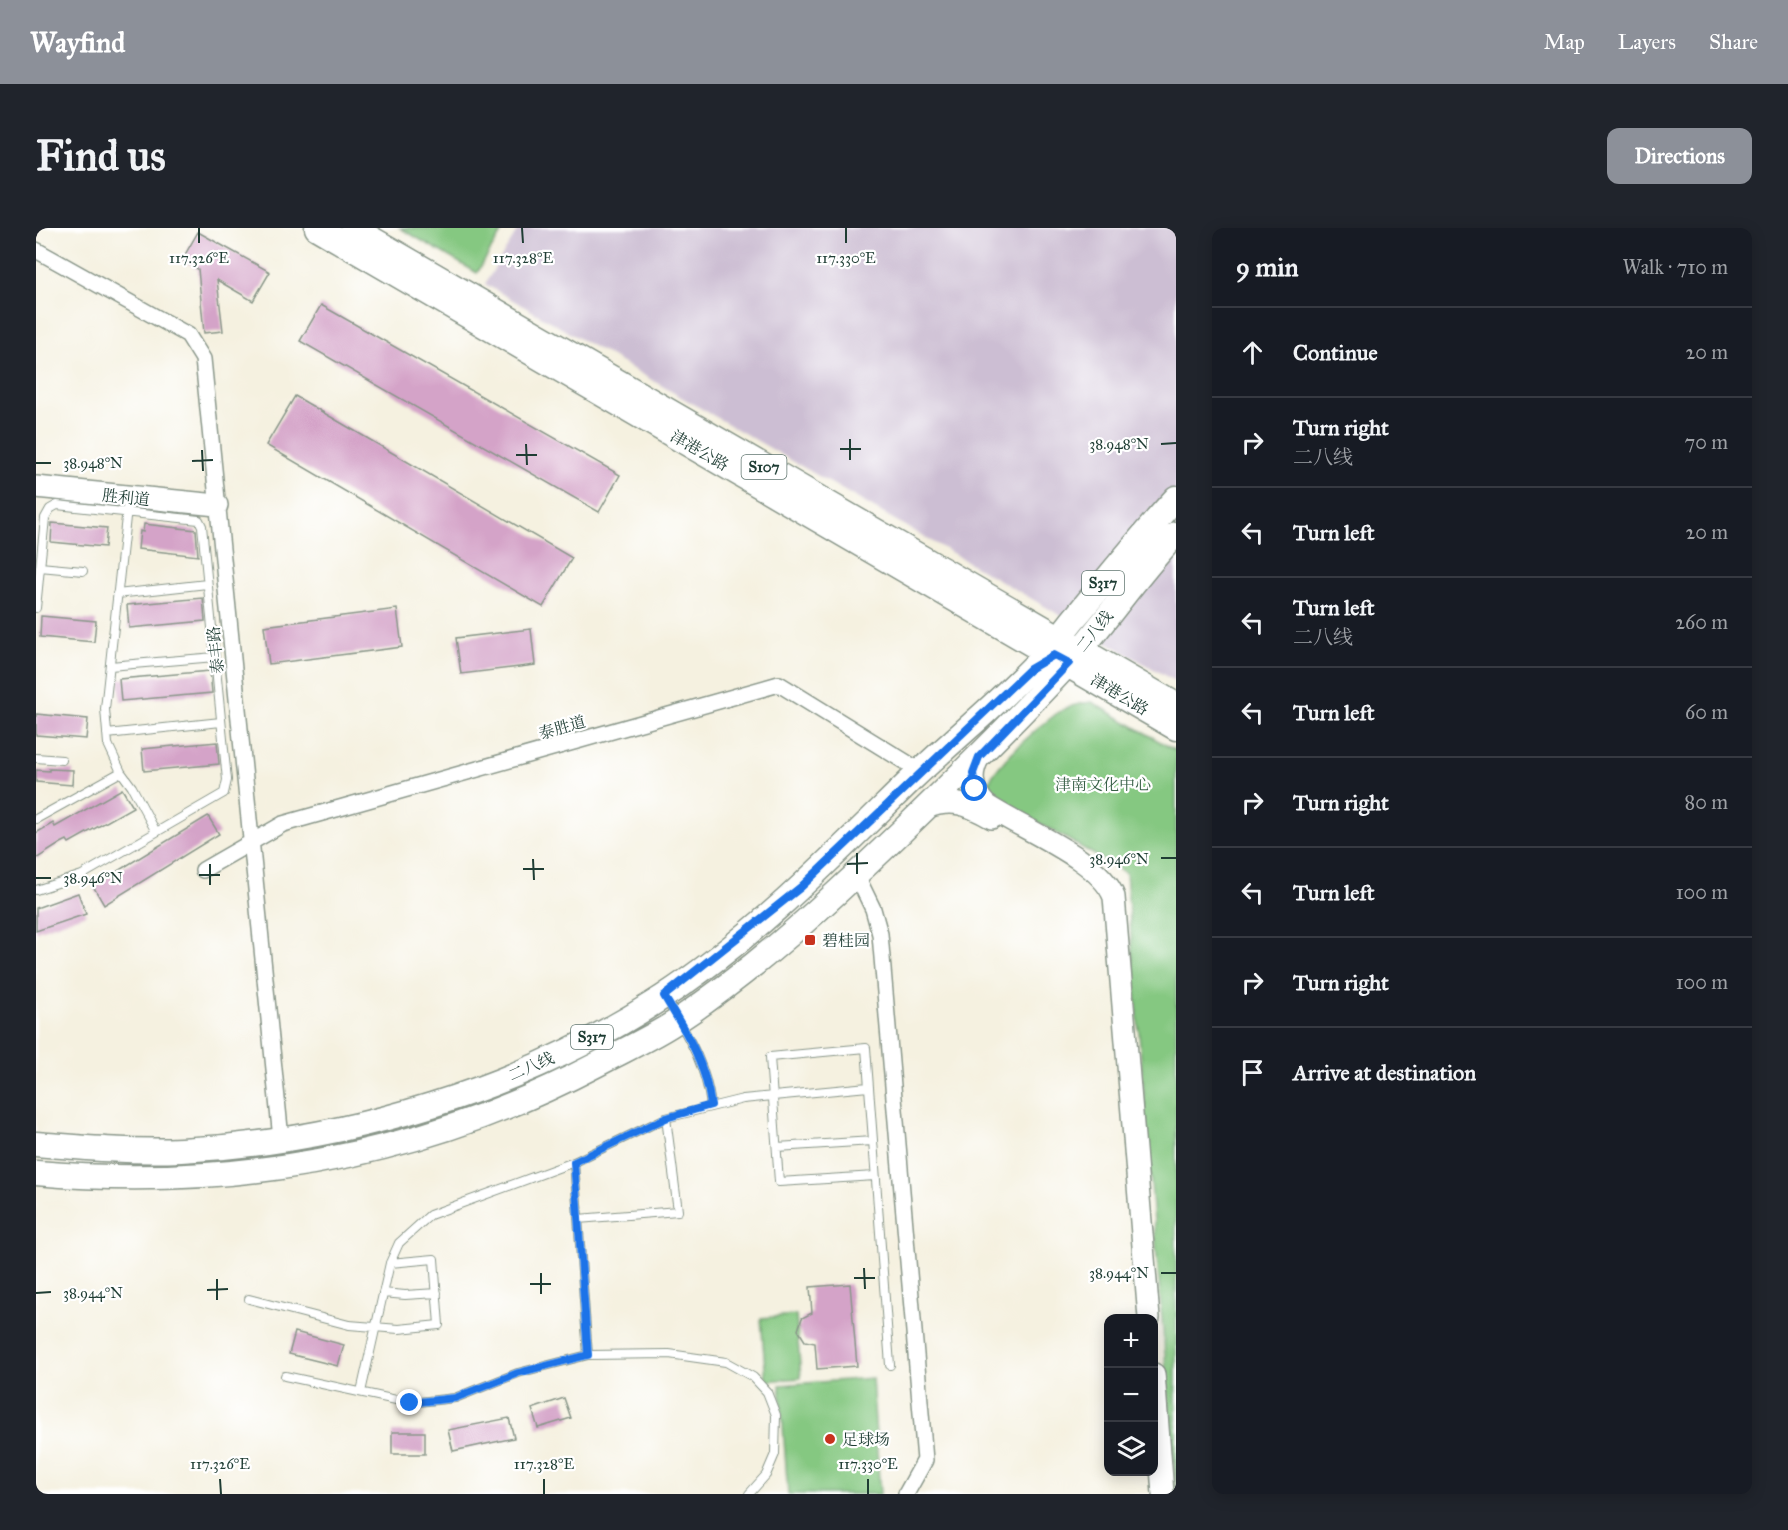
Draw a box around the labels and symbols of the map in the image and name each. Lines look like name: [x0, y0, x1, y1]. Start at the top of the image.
text: 117.326°E: [169, 249, 229, 267]
text: 117.328°E: [493, 249, 553, 267]
text: 117.330°E: [816, 249, 876, 267]
street label: 津港公路: [667, 426, 732, 475]
text: 38.948°N: [1089, 435, 1149, 453]
text: 38.948°N: [63, 454, 123, 472]
road number: S107: [742, 455, 786, 479]
street label: 胜利道: [101, 486, 151, 509]
road number: S317: [1082, 571, 1124, 595]
street label: 二八线: [1072, 607, 1117, 656]
street label: 泰丰路: [204, 625, 227, 675]
street label: 津港公路: [1087, 670, 1152, 719]
street label: 泰胜道: [536, 712, 588, 743]
route start: [961, 775, 987, 801]
park label: 津南文化中心: [1055, 775, 1151, 794]
text: 38.946°N: [1089, 850, 1149, 868]
text: 38.946°N: [63, 869, 123, 887]
place label: 碧桂园: [822, 931, 870, 950]
marker: 碧桂园: [803, 933, 817, 947]
road number: S317: [571, 1025, 613, 1049]
street label: 二八线: [505, 1048, 557, 1085]
text: 38.944°N: [1089, 1264, 1149, 1282]
text: 38.944°N: [63, 1284, 123, 1302]
route end: [396, 1389, 422, 1415]
place label: 足球场: [842, 1430, 890, 1449]
marker: 足球场: [823, 1432, 837, 1446]
text: 117.326°E: [190, 1455, 250, 1473]
text: 117.328°E: [514, 1455, 574, 1473]
text: 117.330°E: [838, 1455, 898, 1473]

